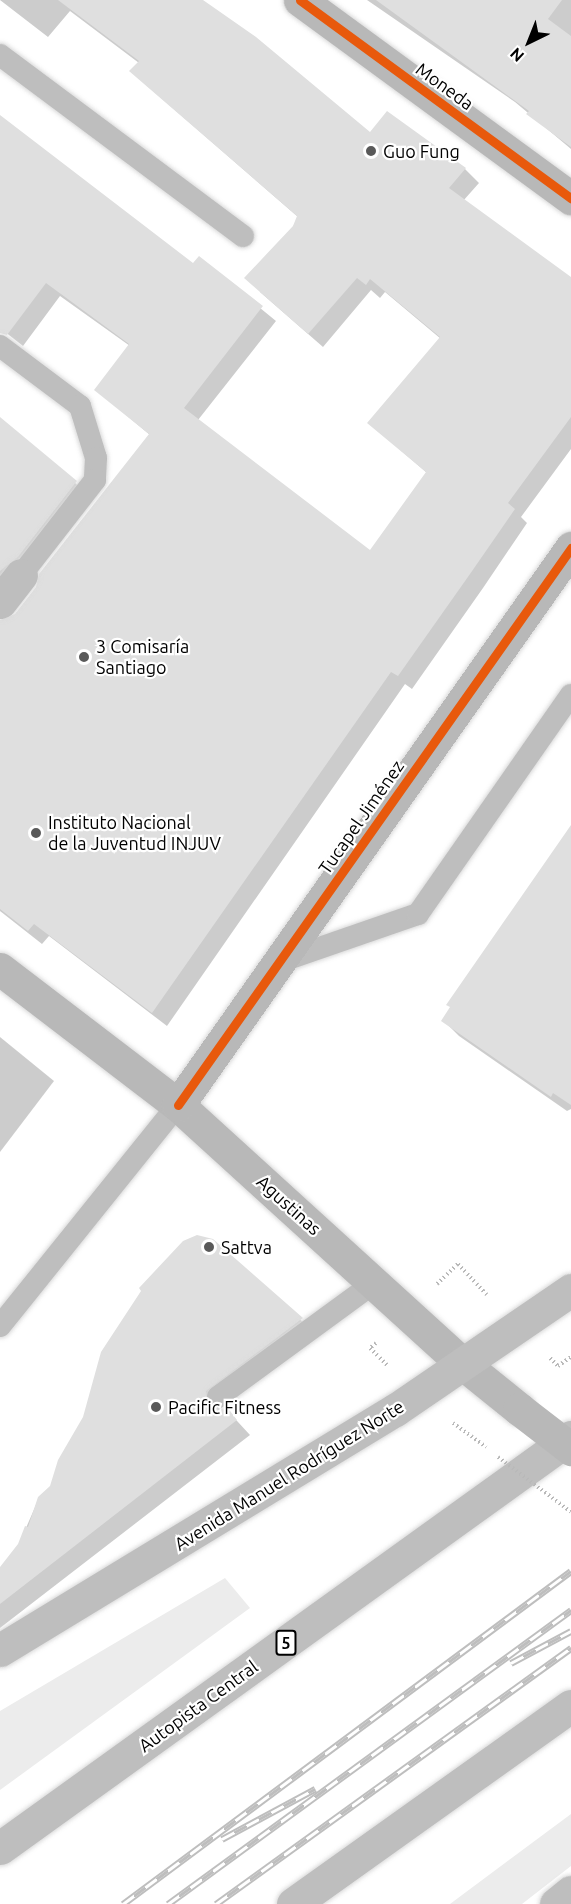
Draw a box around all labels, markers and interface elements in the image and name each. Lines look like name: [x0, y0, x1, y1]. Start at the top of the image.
north arrow: [499, 12, 559, 72]
text: N: [506, 45, 527, 66]
street label: Moneda: [412, 58, 478, 114]
place label: Guo Fung: [383, 140, 460, 162]
marker: Guo Fung: [364, 144, 378, 158]
place label: 3 Comisaría Santiago: [96, 636, 189, 678]
marker: 3 Comisaría Santiago: [77, 650, 91, 664]
street label: Tucapel Jiménez: [314, 756, 408, 878]
place label: Instituto Nacional de la Juventud INJUV: [48, 812, 221, 854]
marker: Instituto Nacional de la Juventud INJUV: [29, 826, 43, 840]
street label: Agustinas: [252, 1171, 326, 1239]
place label: Sattva: [221, 1236, 272, 1258]
marker: Sattva: [202, 1240, 216, 1254]
street label: Avenida Manuel Rodríguez Norte: [170, 1395, 408, 1555]
place label: Pacific Fitness: [168, 1396, 281, 1418]
marker: Pacific Fitness: [149, 1400, 163, 1414]
road number: 5: [274, 1630, 298, 1656]
street label: Autopista Central: [134, 1656, 262, 1756]

